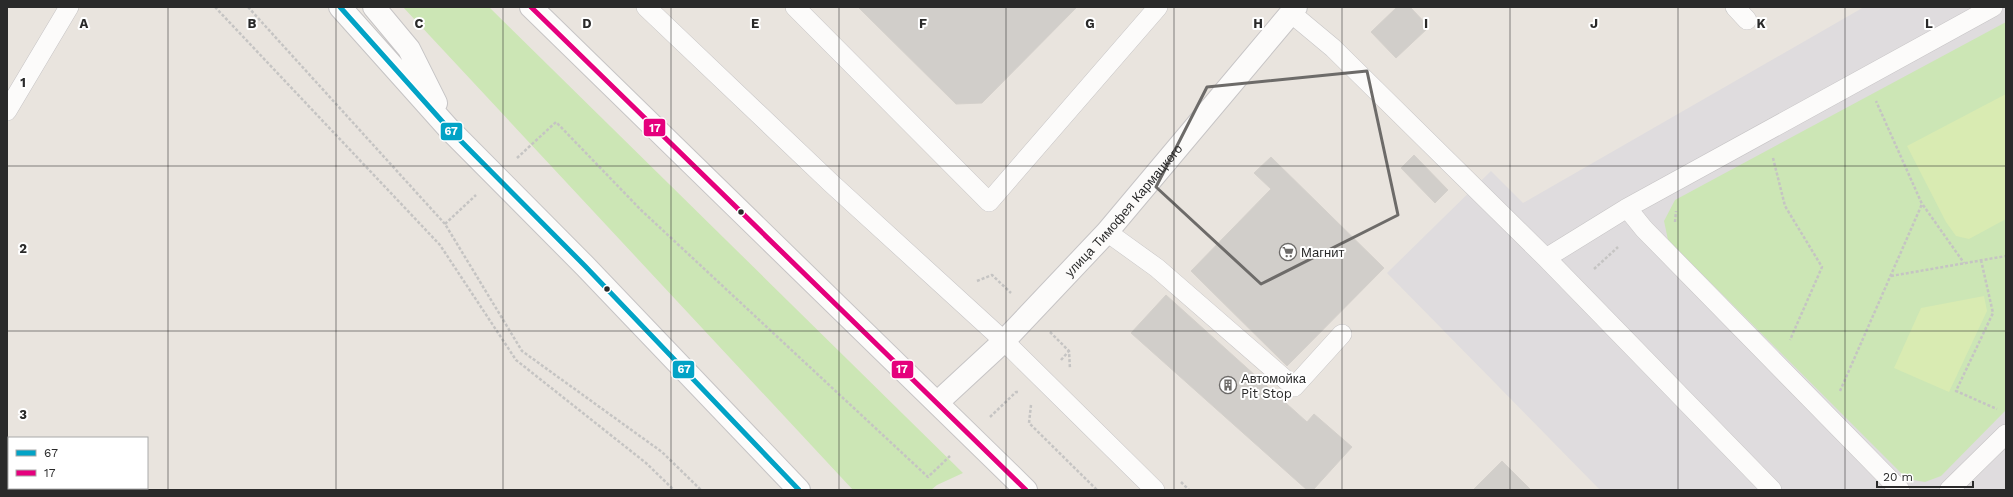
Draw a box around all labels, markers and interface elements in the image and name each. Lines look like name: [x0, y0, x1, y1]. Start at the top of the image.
text: A: [80, 16, 89, 31]
text: B: [248, 16, 257, 31]
text: C: [415, 16, 424, 31]
text: D: [582, 16, 592, 31]
text: E: [751, 16, 759, 31]
text: F: [919, 16, 927, 31]
text: G: [1085, 16, 1095, 31]
text: H: [1253, 16, 1263, 31]
text: I: [1424, 16, 1428, 31]
text: J: [1590, 16, 1598, 31]
text: K: [1756, 16, 1766, 31]
text: L: [1925, 16, 1933, 31]
text: 1: [20, 75, 26, 90]
line badge: 17: [643, 118, 666, 137]
line badge: 67: [440, 122, 463, 141]
text: 17: [649, 122, 661, 135]
text: 67: [444, 125, 458, 138]
street label: улица Тимофея Кармацкого: [1062, 141, 1186, 280]
unlabelled marker: [736, 207, 746, 217]
text: 2: [19, 241, 27, 256]
supermarket icon: Магнит: [1278, 242, 1298, 262]
place label: Магнит: [1301, 245, 1344, 260]
unlabelled marker: [602, 284, 612, 294]
line badge: 67: [672, 360, 695, 379]
line badge: 17: [891, 360, 914, 379]
text: 67: [677, 363, 691, 376]
text: 17: [896, 363, 908, 376]
place label: Автомойка Pit Stop: [1241, 371, 1307, 401]
building icon: Автомойка Pit Stop: [1218, 375, 1238, 395]
text: 3: [19, 407, 27, 422]
legend: [8, 437, 148, 489]
text: 67: [44, 446, 58, 460]
scale bar: [1877, 463, 1973, 489]
text: 17: [44, 466, 56, 480]
text: 20 m: [1883, 470, 1913, 484]

